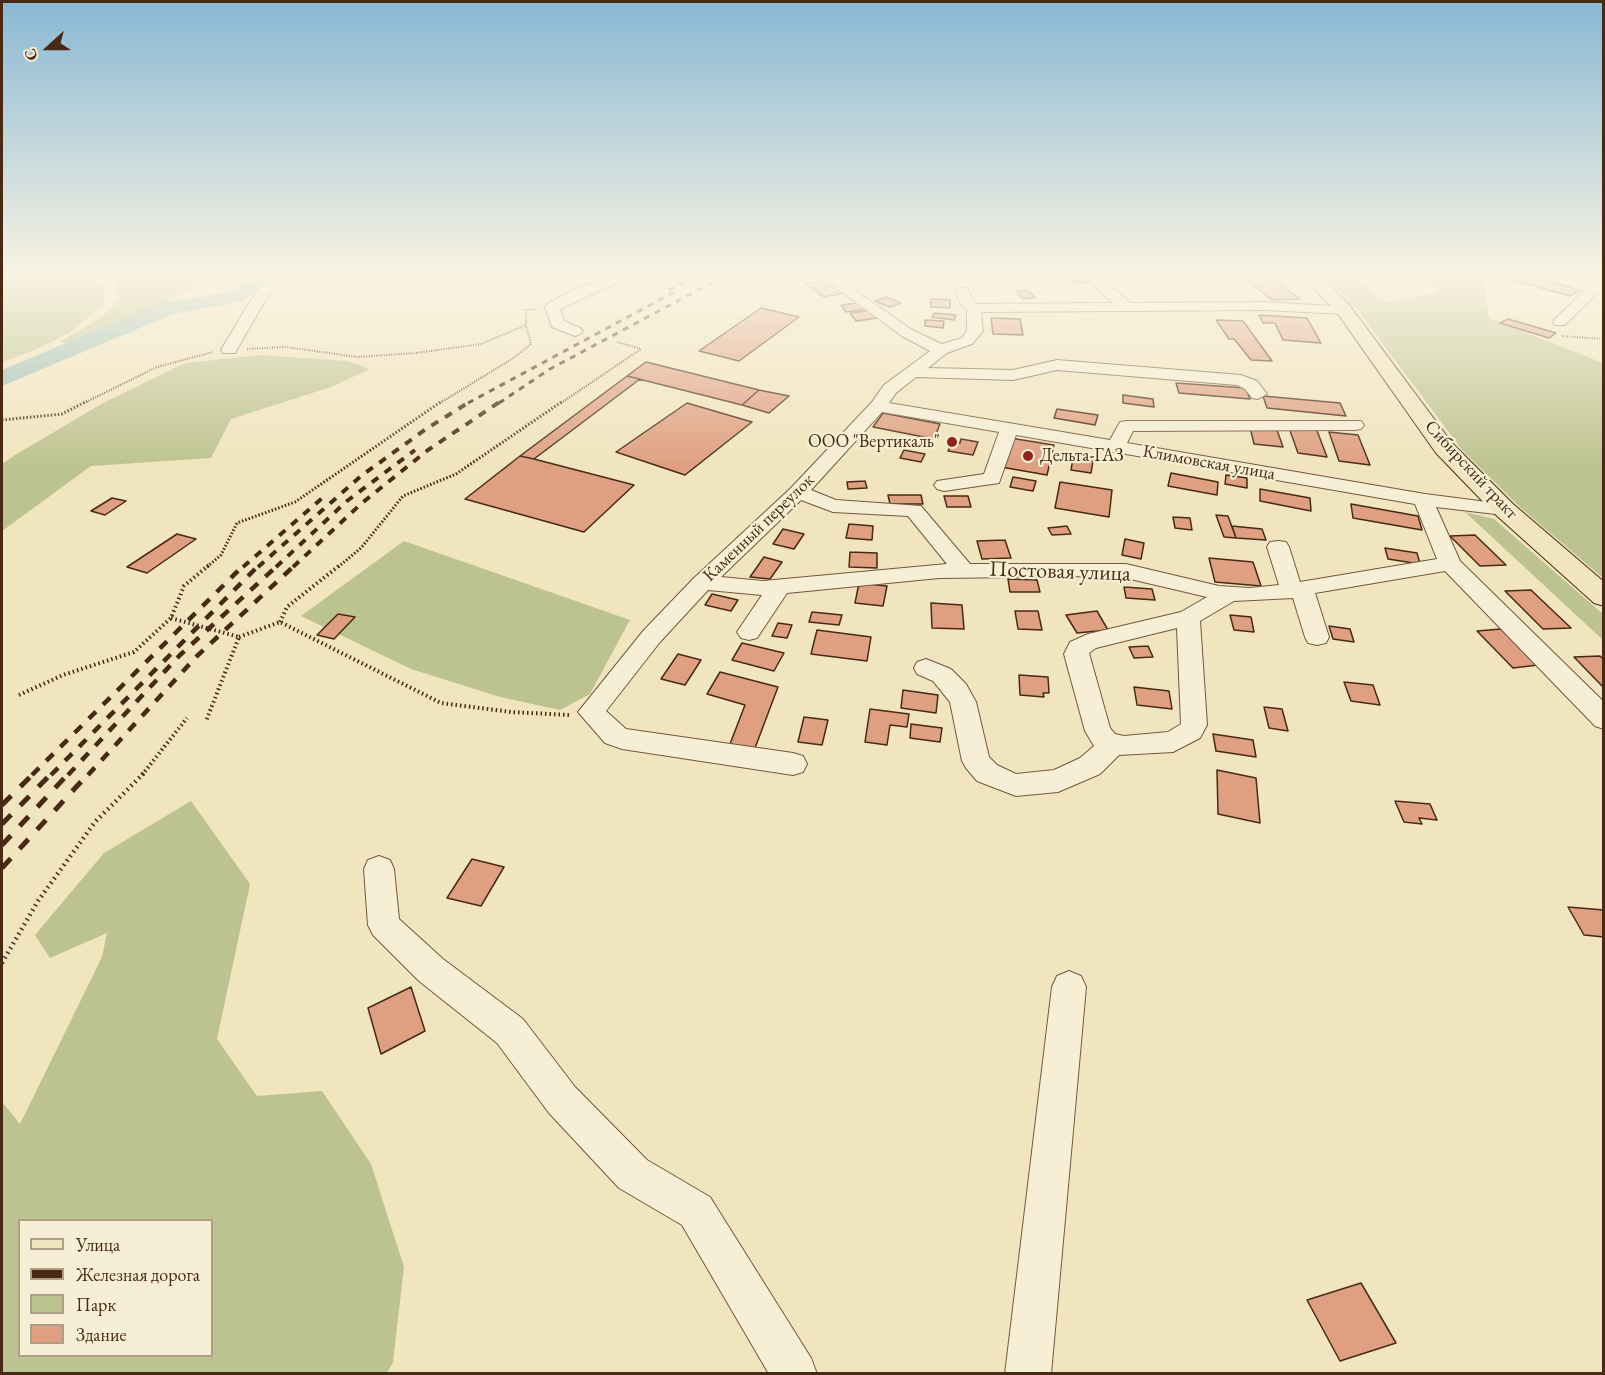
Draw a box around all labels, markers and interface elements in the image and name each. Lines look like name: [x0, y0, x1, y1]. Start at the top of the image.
north arrow: [18, 18, 78, 78]
text: С: [19, 46, 43, 64]
street label: Сибирский тракт: [1420, 416, 1522, 524]
place label: ООО "Вертикаль": [808, 431, 940, 453]
marker: ООО "Вертикаль": [945, 435, 959, 449]
street label: Климовская улица: [1141, 441, 1277, 485]
place label: Дельта-ГАЗ: [1040, 445, 1124, 467]
marker: Дельта-ГАЗ: [1021, 449, 1035, 463]
street label: Каменный переулок: [699, 469, 819, 587]
street label: Постовая улица: [989, 556, 1131, 588]
legend: [18, 1219, 213, 1357]
text: Улица: [76, 1233, 120, 1256]
text: Железная дорога: [76, 1263, 200, 1286]
text: Парк: [76, 1293, 116, 1316]
text: Здание: [76, 1323, 126, 1346]

